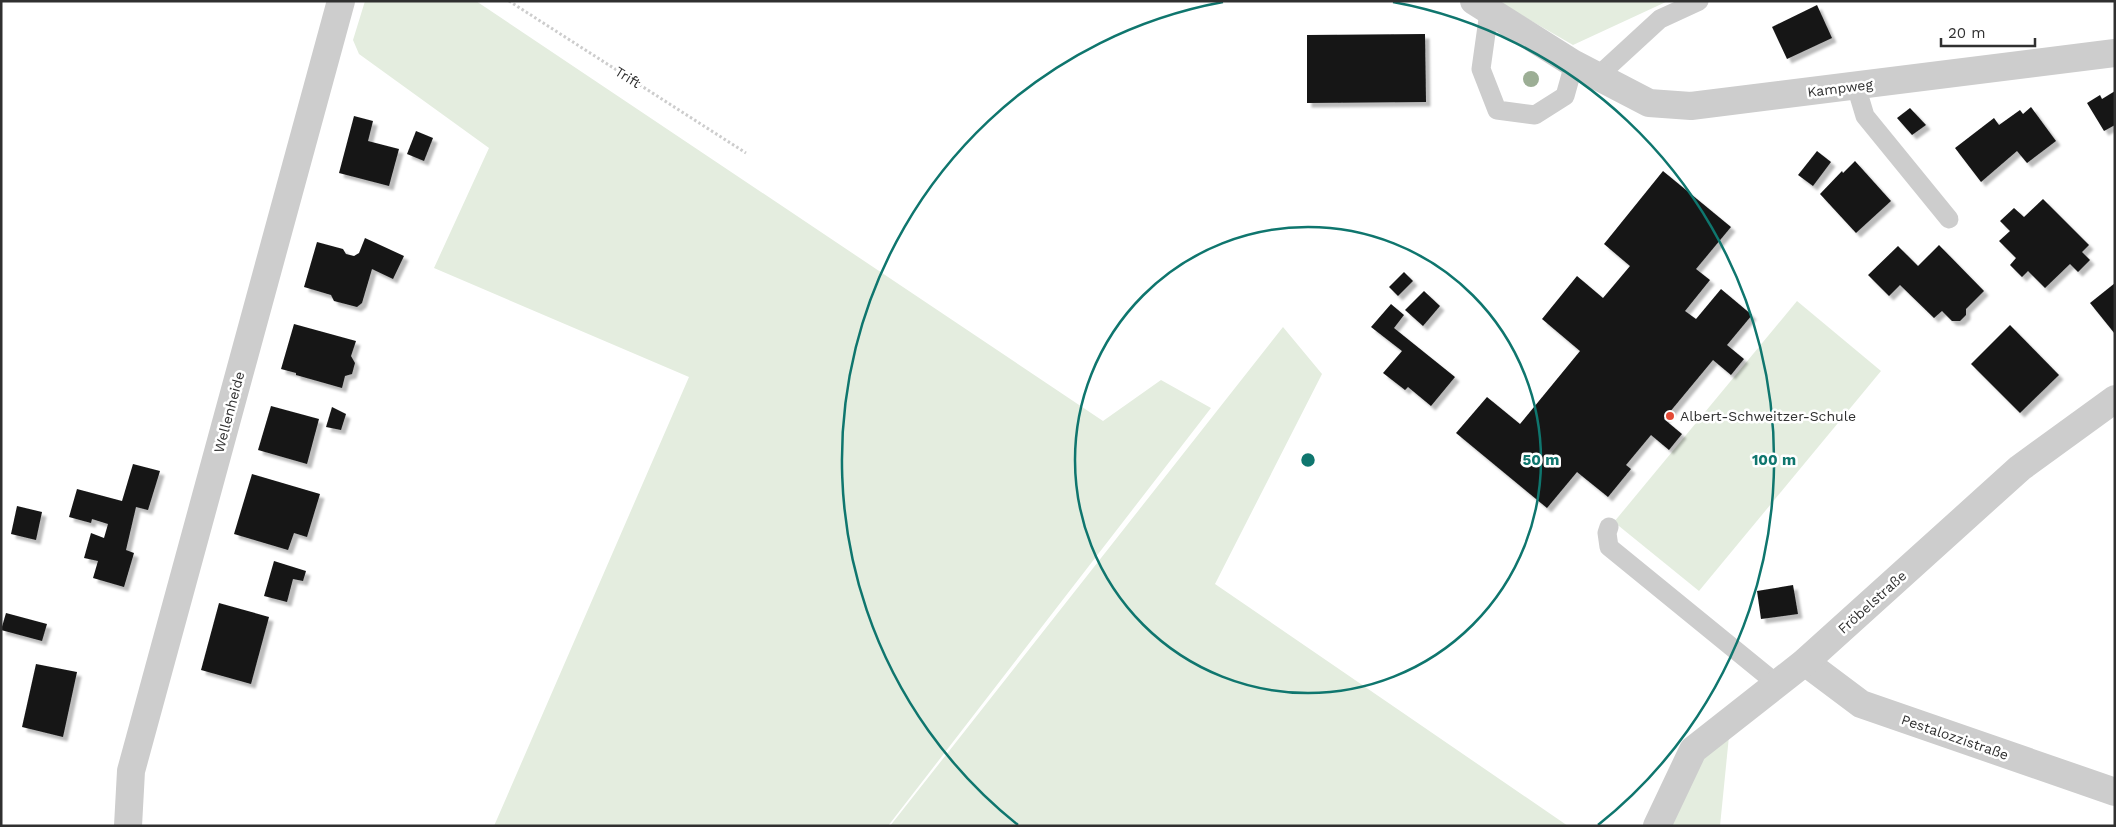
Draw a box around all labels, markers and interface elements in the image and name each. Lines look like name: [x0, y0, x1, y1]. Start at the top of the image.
scale bar: [1941, 15, 2035, 47]
text: 20 m: [1948, 24, 1986, 42]
street label: Trift: [612, 63, 644, 91]
street label: Kampweg: [1806, 76, 1874, 100]
street label: Wellenheide: [210, 370, 248, 454]
place label: Albert-Schweitzer-Schule: [1680, 408, 1856, 424]
marker: Albert-Schweitzer-Schule: [1664, 410, 1676, 422]
centre of rings: [1299, 451, 1317, 469]
text: 50 m: [1523, 451, 1559, 469]
text: 100 m: [1752, 451, 1796, 469]
street label: Fröbelstraße: [1835, 567, 1909, 637]
street label: Pestalozzistraße: [1899, 711, 2011, 763]

